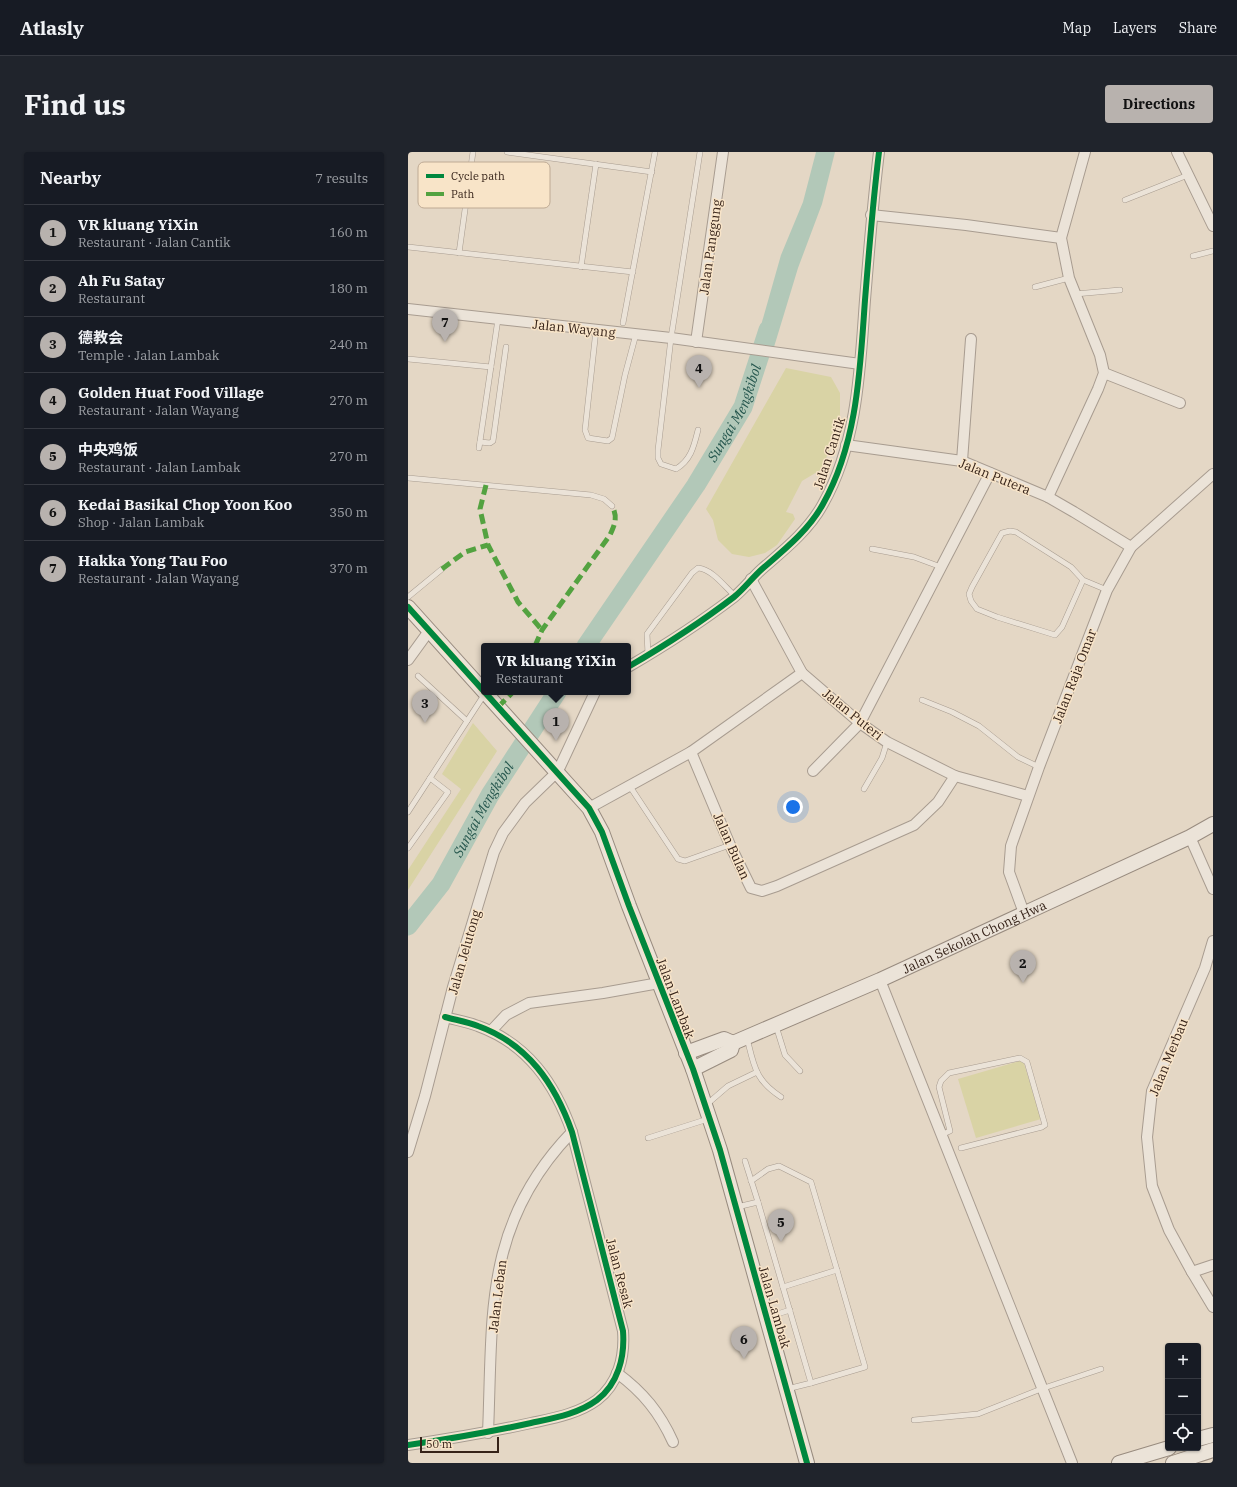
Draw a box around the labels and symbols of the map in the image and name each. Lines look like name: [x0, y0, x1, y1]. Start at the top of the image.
legend: [418, 162, 550, 208]
text: Cycle path: [451, 169, 505, 183]
text: Path: [451, 187, 474, 201]
street label: Jalan Panggung: [695, 198, 726, 296]
pin: 7: [432, 309, 458, 342]
street label: Jalan Wayang: [532, 316, 616, 341]
pin: 4: [686, 355, 712, 388]
water label: Sungai Mengkibol: [703, 361, 766, 466]
street label: Jalan Cantik: [810, 414, 849, 492]
street label: Jalan Putera: [956, 454, 1033, 499]
street label: Jalan Raja Omar: [1049, 626, 1100, 726]
street label: Jalan Puteri: [819, 685, 886, 744]
pin: 3: [412, 690, 438, 723]
pin: 1: [543, 708, 569, 741]
water label: Sungai Mengkibol: [448, 758, 518, 861]
your location: [783, 797, 803, 817]
street label: Jalan Bulan: [709, 810, 754, 882]
street label: Jalan Sekolah Chong Hwa: [900, 896, 1049, 978]
street label: Jalan Jelutong: [444, 908, 485, 996]
pin: 2: [1010, 950, 1036, 983]
street label: Jalan Lambak: [652, 955, 699, 1041]
street label: Jalan Merbau: [1145, 1016, 1192, 1099]
pin: 5: [768, 1209, 794, 1242]
street label: Jalan Resak: [602, 1236, 637, 1310]
street label: Jalan Leban: [485, 1259, 510, 1333]
street label: Jalan Lambak: [755, 1264, 795, 1351]
pin: 6: [731, 1326, 757, 1359]
scale bar: [420, 1435, 499, 1454]

